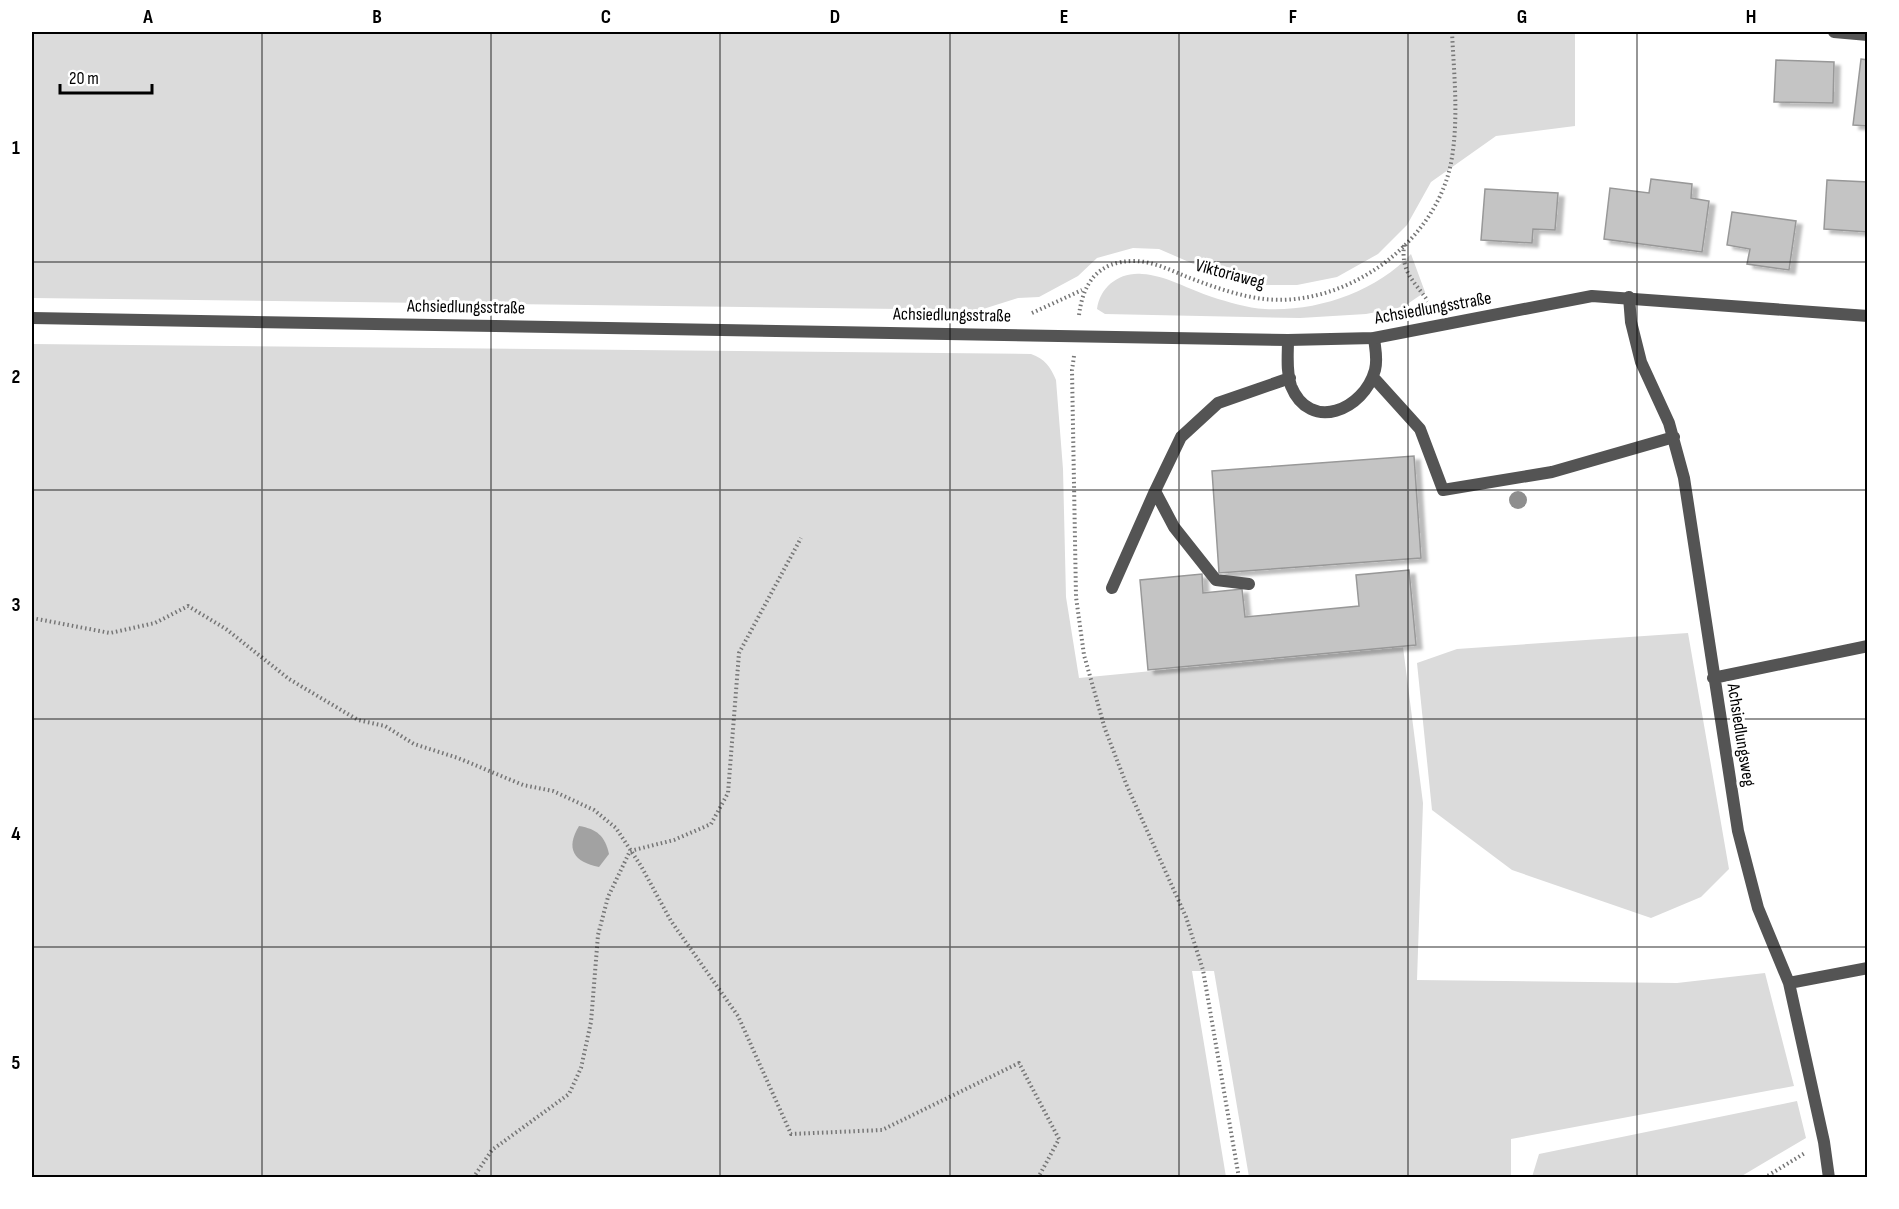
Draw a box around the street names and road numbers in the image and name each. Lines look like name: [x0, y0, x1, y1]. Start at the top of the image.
street label: Viktoriaweg: [1193, 255, 1267, 293]
street label: Achsiedlungsstraße: [1372, 287, 1493, 329]
street label: Achsiedlungsstraße: [406, 295, 525, 319]
street label: Achsiedlungsstraße: [892, 303, 1011, 327]
street label: Achsiedlungsweg: [1722, 681, 1760, 788]

